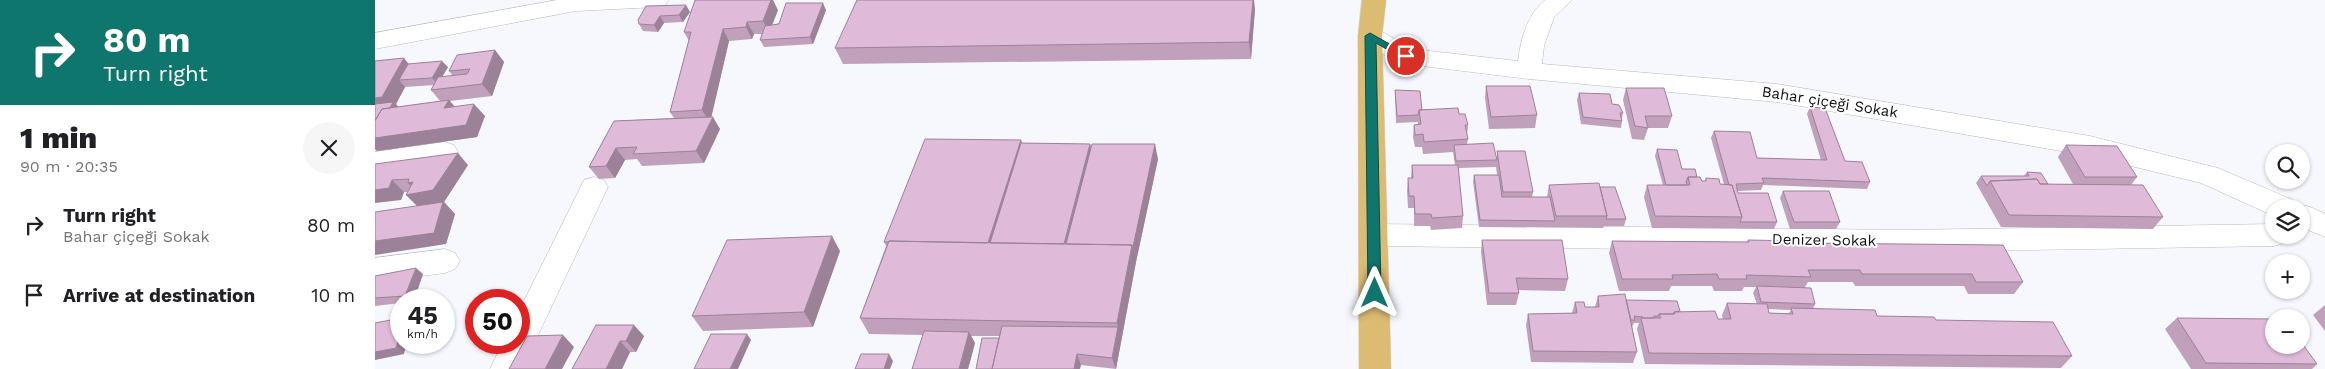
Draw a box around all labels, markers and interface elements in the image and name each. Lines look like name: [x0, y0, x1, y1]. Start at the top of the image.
text: 80 m: [103, 19, 190, 61]
icon: right: [20, 20, 85, 85]
pin: [1385, 35, 1427, 77]
icon: arrive: [1392, 42, 1420, 70]
text: Turn right: [103, 61, 208, 86]
street label: Bahar çiçeği Sokak: [1761, 82, 1900, 122]
text: 1 min: [20, 120, 97, 155]
button: close: [303, 122, 355, 174]
map controls: [2265, 144, 2310, 354]
button: search: [2265, 144, 2310, 189]
text: 90 m · 20:35: [20, 157, 118, 176]
button: layers: [2265, 199, 2310, 244]
text: Turn right: [63, 204, 156, 227]
icon: right: [20, 211, 48, 239]
text: 80 m: [307, 214, 355, 237]
text: Bahar çiçeği Sokak: [63, 227, 210, 246]
street label: Denizer Sokak: [1772, 230, 1877, 250]
button: +: [2265, 254, 2310, 299]
position arrow: [1348, 266, 1400, 318]
icon: arrive: [20, 281, 48, 309]
text: Arrive at destination: [63, 284, 255, 307]
text: 10 m: [311, 284, 355, 307]
speed limit sign: 50: [465, 289, 530, 354]
text: 45: [407, 301, 438, 330]
button: −: [2265, 309, 2310, 354]
text: km/h: [407, 327, 438, 341]

